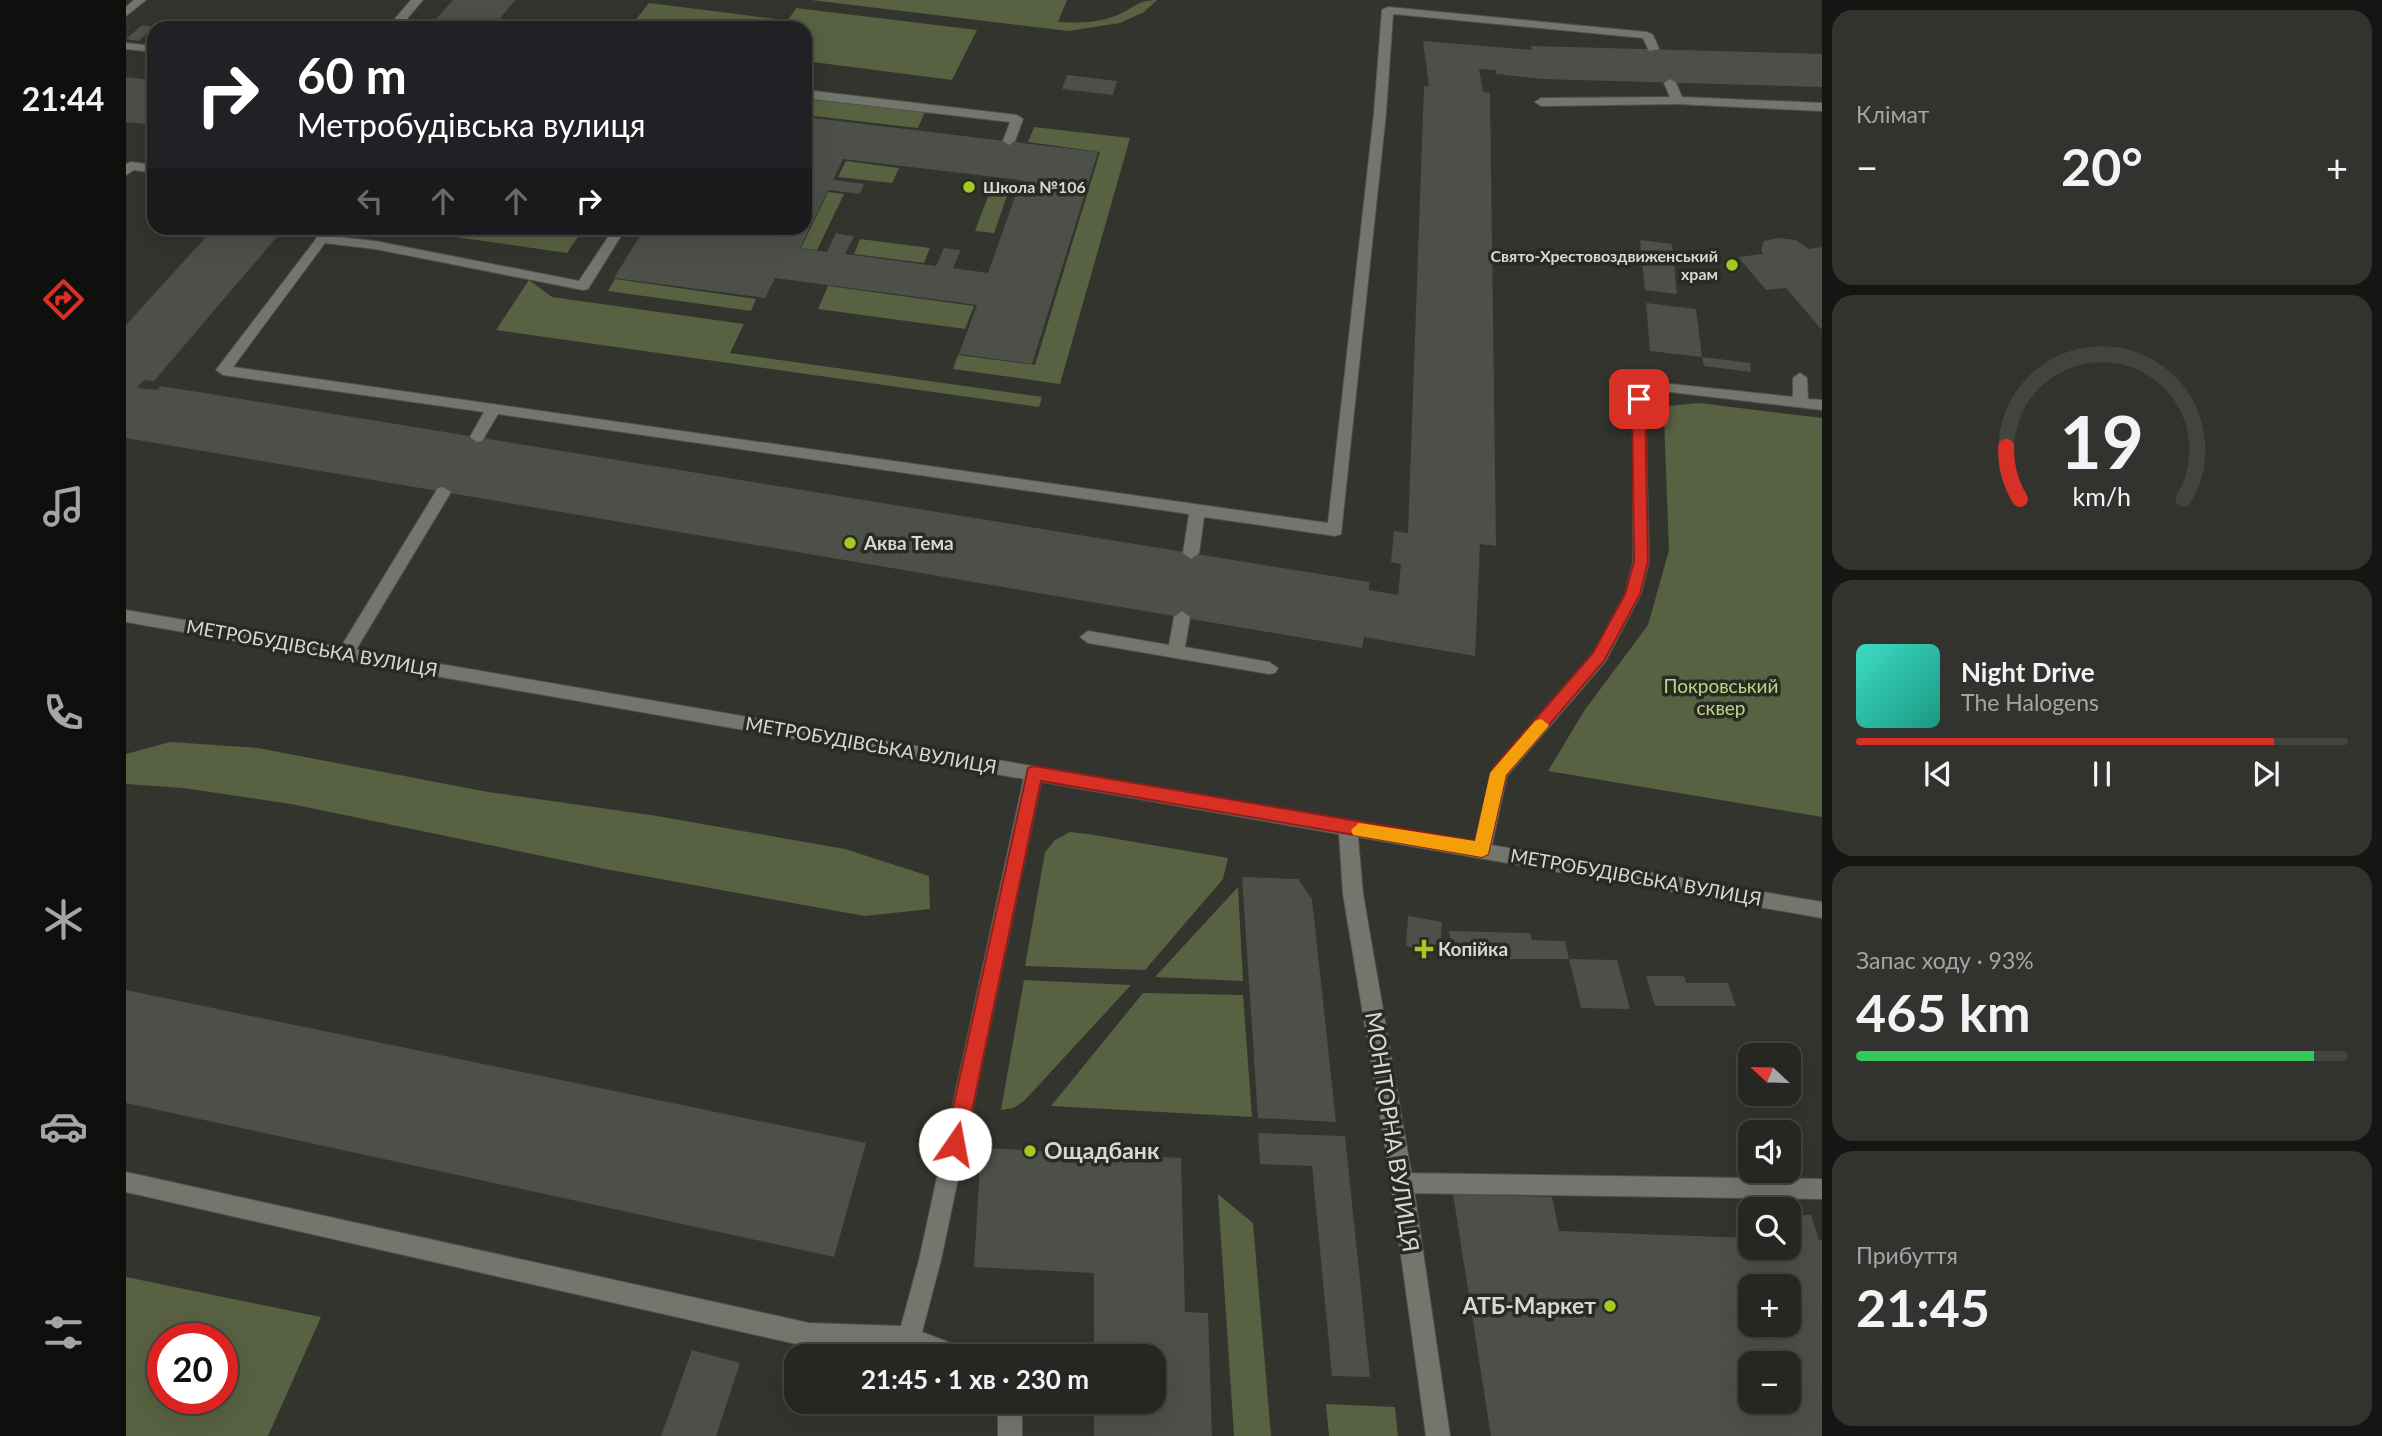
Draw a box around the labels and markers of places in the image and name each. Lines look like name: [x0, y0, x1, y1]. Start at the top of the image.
place label: Школа №106: [983, 177, 1086, 196]
marker: Школа №106: [961, 179, 977, 195]
place label: Свято-Хрестовоздвиженський храм: [1491, 246, 1718, 283]
marker: Свято-Хрестовоздвиженський храм: [1724, 257, 1740, 273]
pin: [1609, 369, 1669, 429]
place label: Аква Тема: [863, 531, 954, 554]
marker: Аква Тема: [842, 535, 858, 551]
place label: Копійка: [1438, 937, 1508, 960]
marker: Копійка: [1416, 941, 1432, 957]
place label: Ощадбанк: [1044, 1136, 1160, 1164]
marker: Ощадбанк: [1022, 1143, 1038, 1159]
place label: АТБ-Маркет: [1462, 1291, 1596, 1319]
marker: АТБ-Маркет: [1602, 1298, 1618, 1314]

